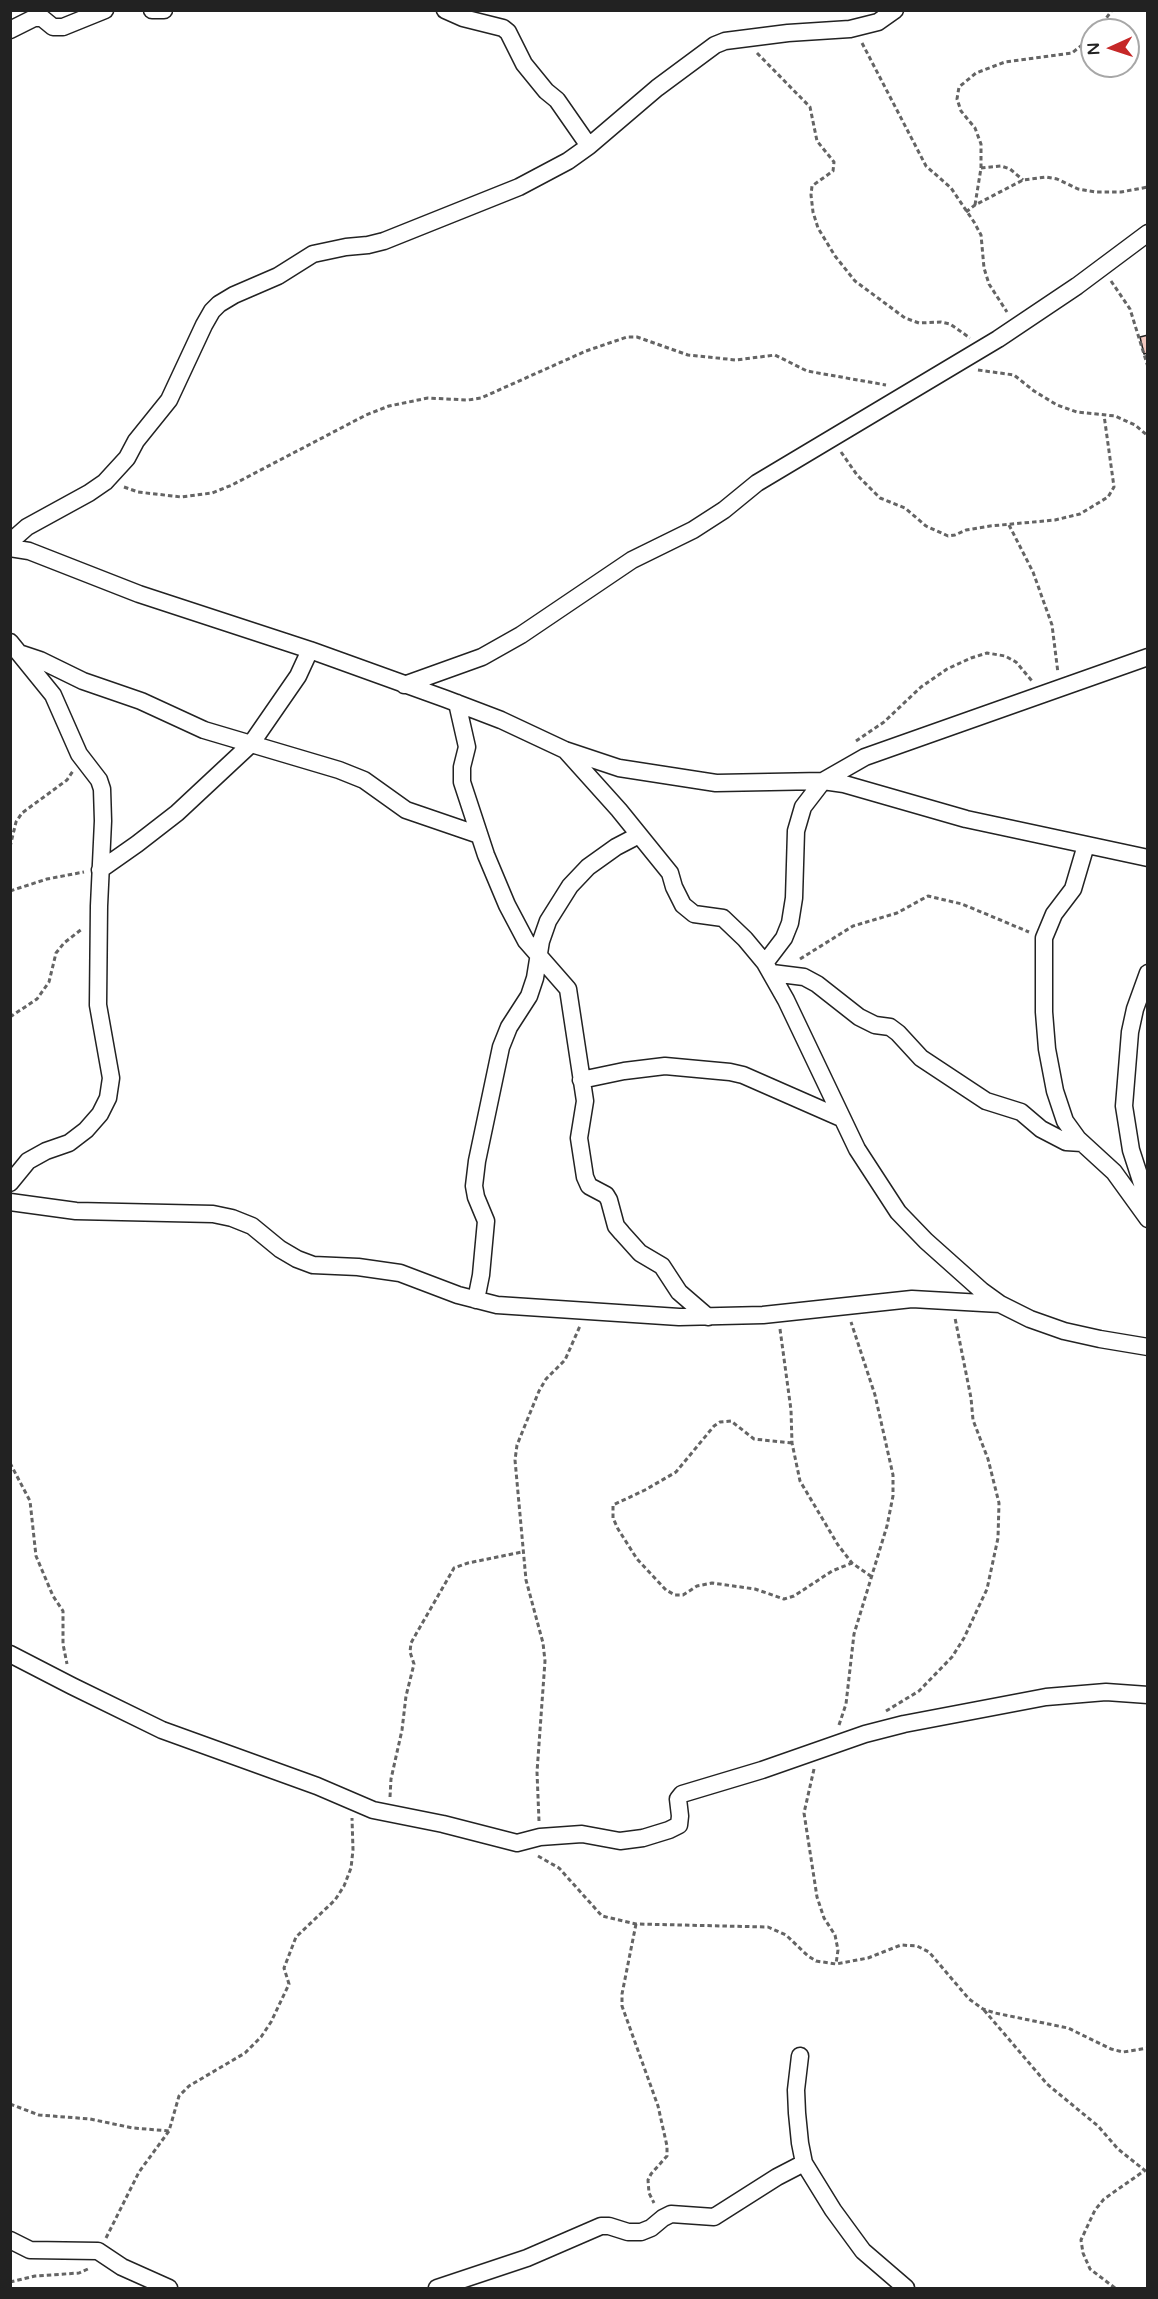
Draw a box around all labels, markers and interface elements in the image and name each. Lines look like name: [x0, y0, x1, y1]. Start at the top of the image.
north arrow: [1080, 18, 1140, 78]
text: N: [1084, 42, 1104, 56]

